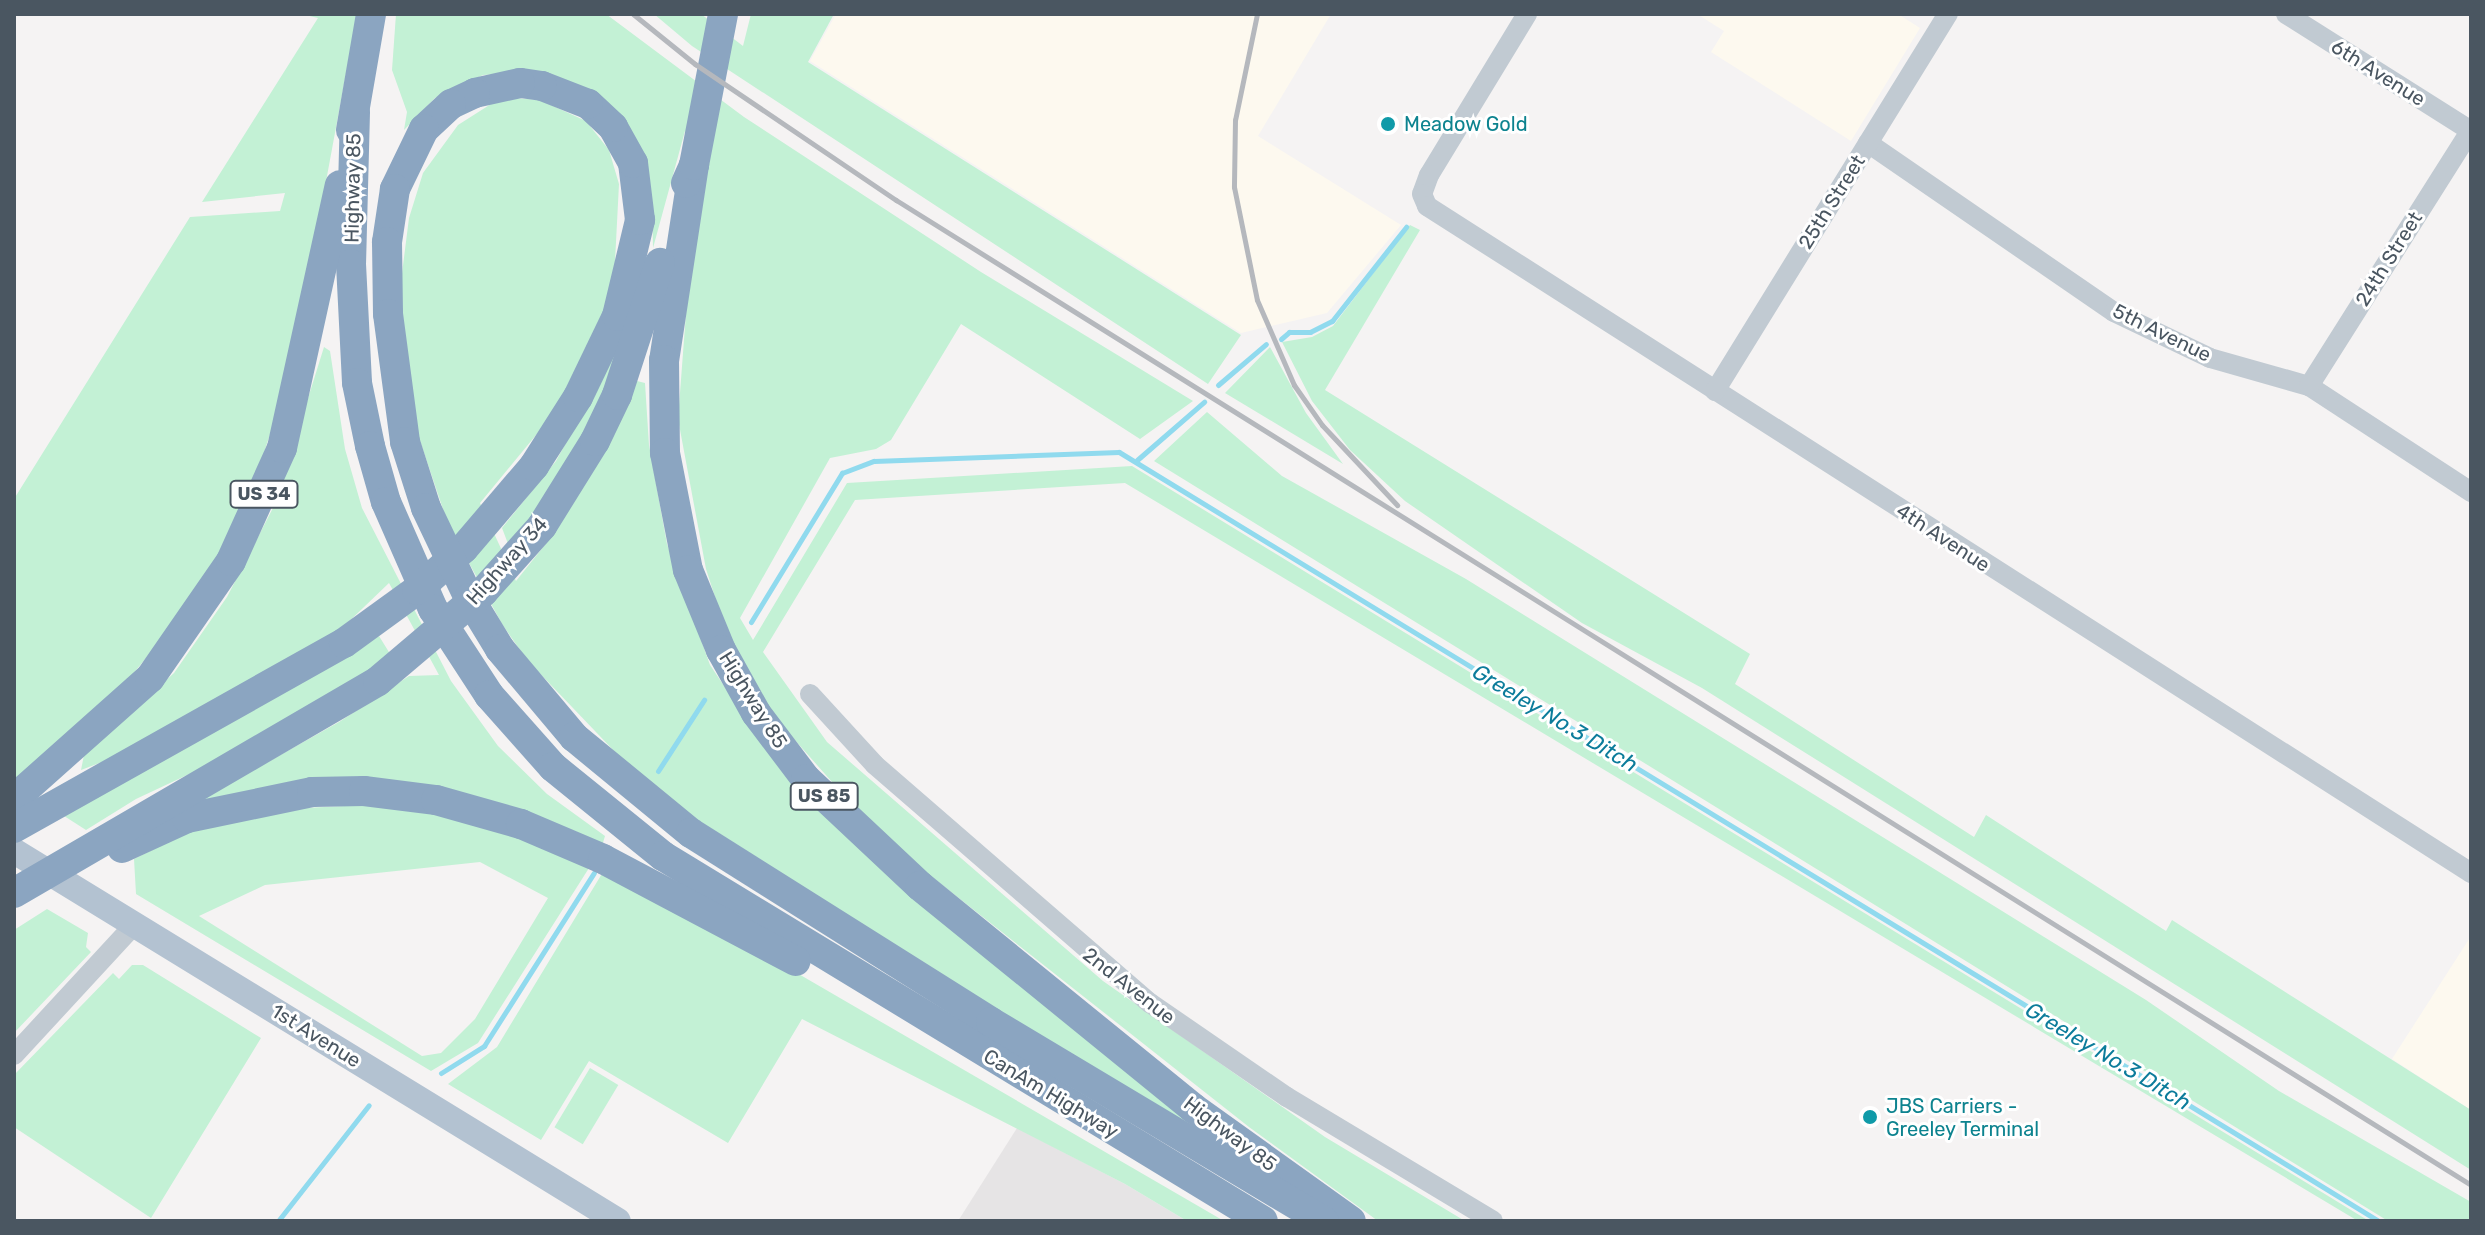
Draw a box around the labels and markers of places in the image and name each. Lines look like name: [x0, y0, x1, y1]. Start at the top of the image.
place label: Meadow Gold: [1404, 112, 1528, 136]
marker: Meadow Gold: [1379, 115, 1397, 133]
place label: JBS Carriers - Greeley Terminal: [1886, 1094, 2040, 1141]
marker: JBS Carriers - Greeley Terminal: [1861, 1108, 1879, 1126]

